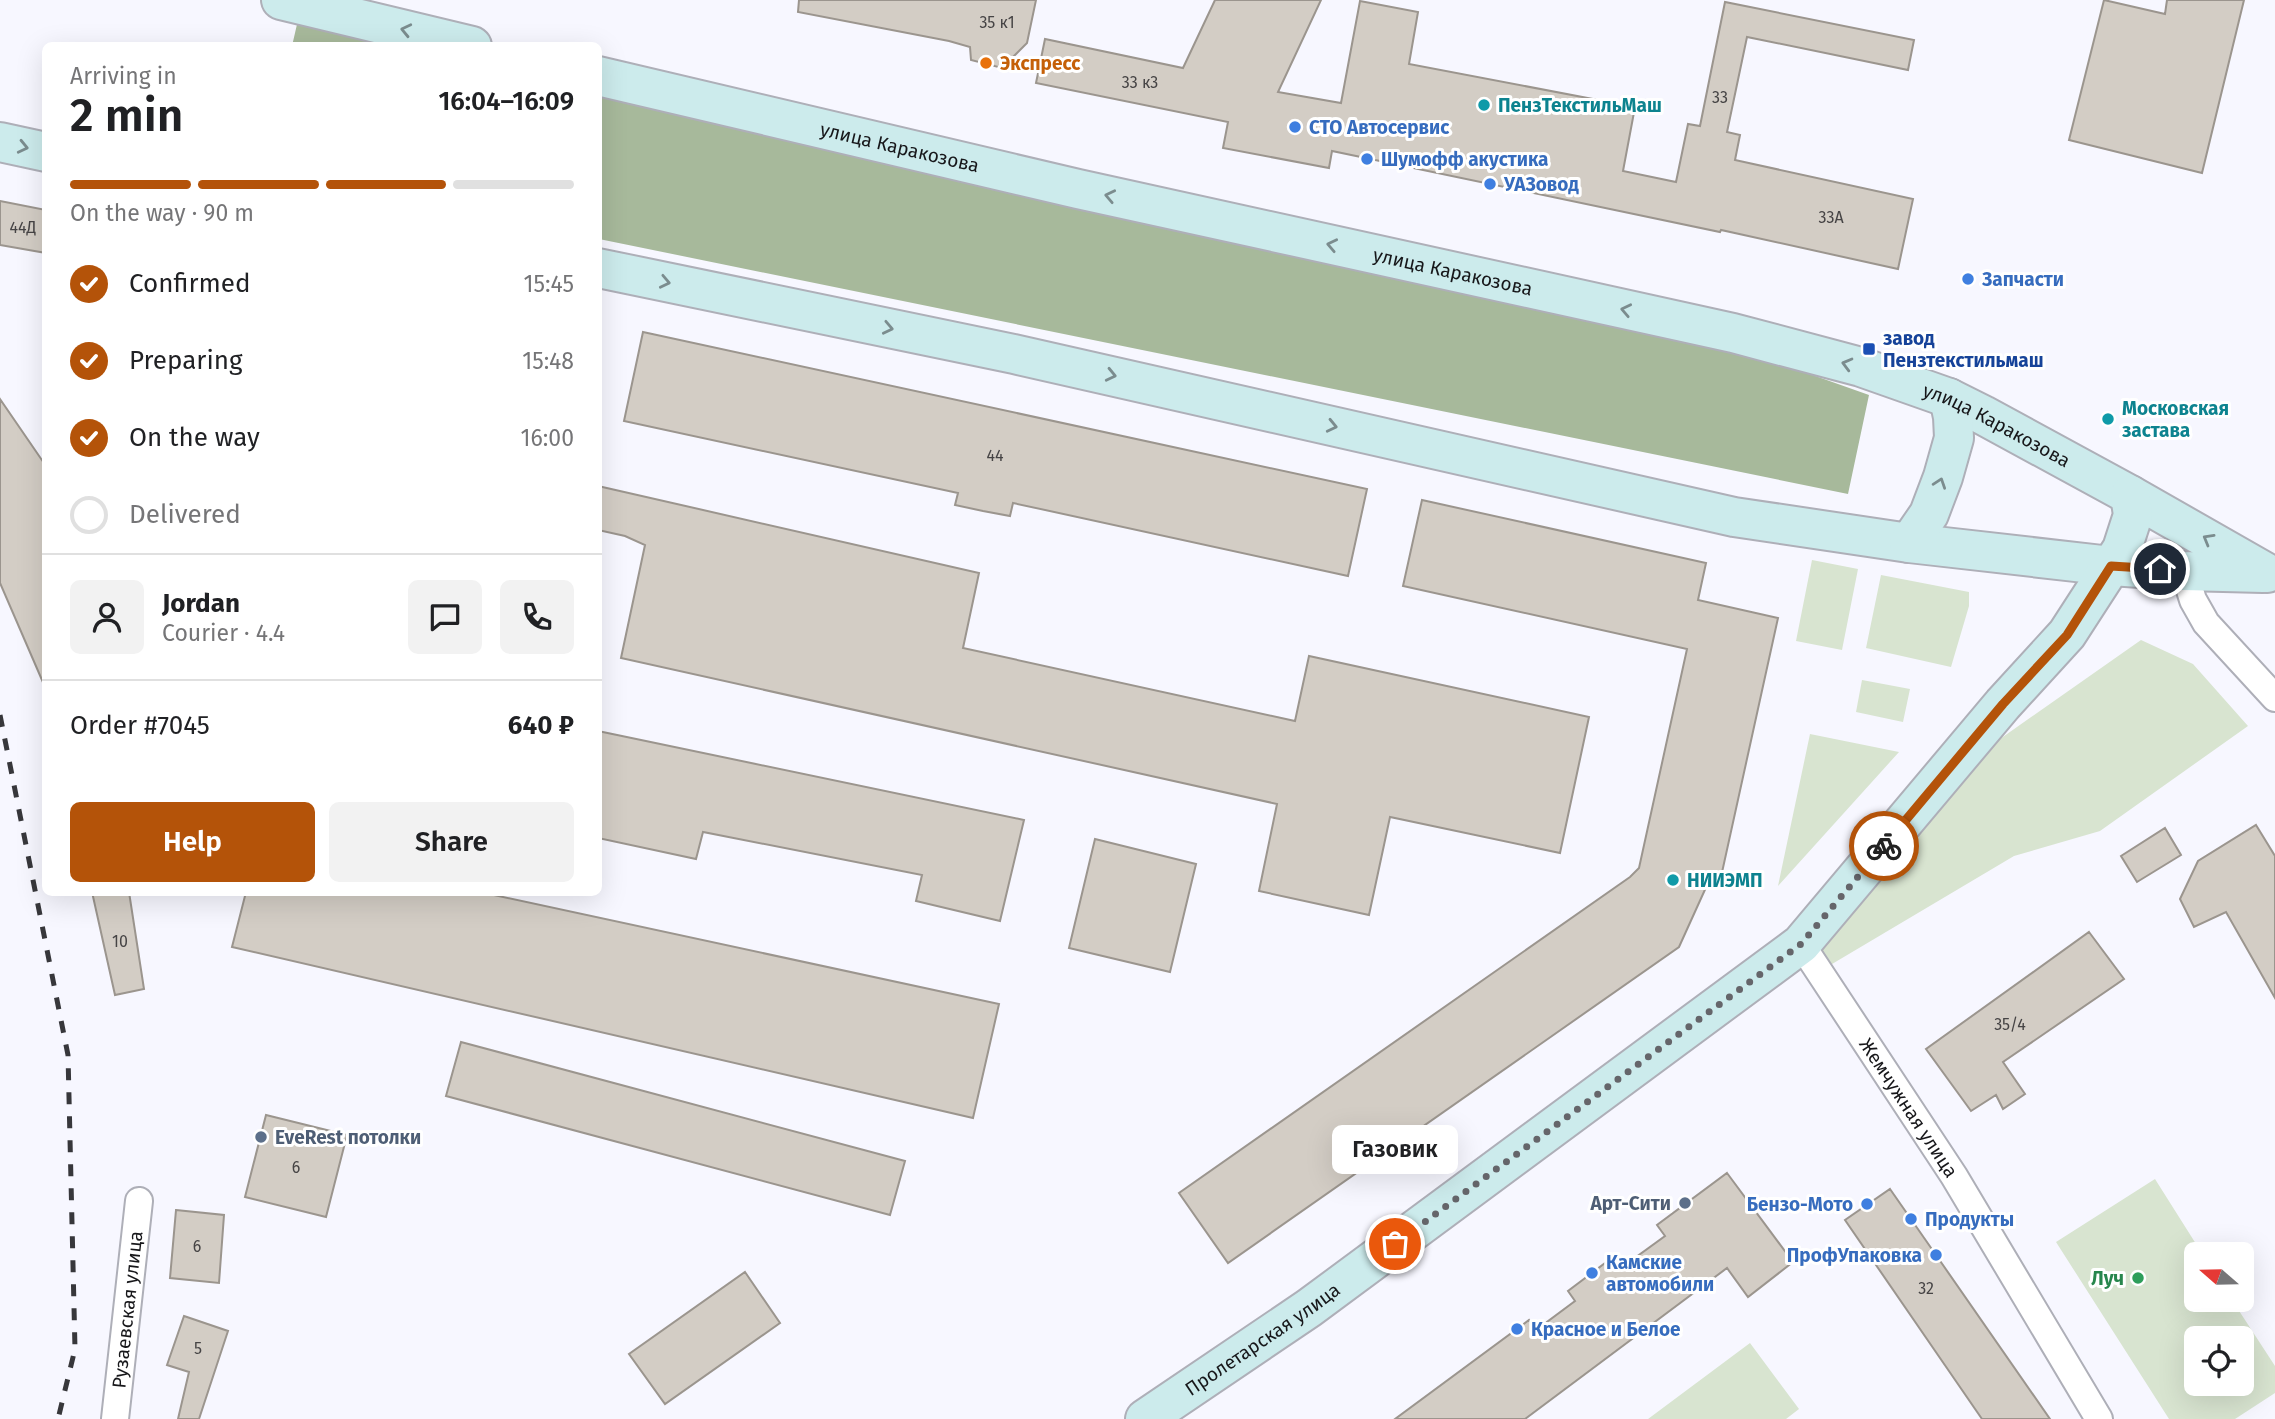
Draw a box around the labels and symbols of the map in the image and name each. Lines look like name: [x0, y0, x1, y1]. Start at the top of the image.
house number: 35 к1: [979, 13, 1015, 32]
one-way arrow: [400, 24, 412, 38]
place label: Экспресс: [1000, 52, 1080, 75]
marker: Экспресс: [978, 55, 994, 71]
house number: 33 к3: [1122, 73, 1158, 92]
house number: 33: [1712, 88, 1728, 107]
place label: ПензТекстильМаш: [1498, 94, 1662, 117]
marker: ПензТекстильМаш: [1476, 97, 1492, 113]
place label: СТО Автосервис: [1309, 116, 1449, 139]
street label: улица Каракозова: [818, 118, 981, 177]
marker: СТО Автосервис: [1287, 119, 1303, 135]
one-way arrow: [17, 139, 29, 153]
place label: Шумофф акустика: [1381, 148, 1549, 171]
marker: Шумофф акустика: [1359, 151, 1375, 167]
place label: УАЗовод: [1503, 173, 1579, 196]
marker: УАЗовод: [1482, 176, 1498, 192]
one-way arrow: [1104, 190, 1116, 205]
house number: 33А: [1818, 208, 1844, 227]
house number: 44Д: [10, 218, 37, 237]
one-way arrow: [1326, 239, 1338, 254]
street label: улица Каракозова: [1371, 243, 1535, 301]
place label: Запчасти: [1981, 268, 2064, 291]
marker: Запчасти: [1960, 271, 1976, 287]
one-way arrow: [659, 273, 671, 288]
one-way arrow: [1620, 304, 1632, 318]
one-way arrow: [882, 319, 894, 334]
place label: завод Пензтекстильмаш: [1883, 327, 2044, 372]
marker: завод Пензтекстильмаш: [1861, 341, 1877, 357]
one-way arrow: [1841, 357, 1853, 372]
one-way arrow: [1104, 367, 1116, 382]
street label: улица Каракозова: [1920, 379, 2074, 472]
place label: Московская застава: [2122, 397, 2229, 442]
marker: Московская застава: [2100, 411, 2116, 427]
one-way arrow: [1326, 417, 1338, 432]
house number: 44: [986, 446, 1004, 465]
one-way arrow: [1932, 477, 1946, 489]
one-way arrow: [2202, 534, 2215, 547]
pin: [2130, 539, 2190, 599]
courier: [1849, 811, 1919, 881]
place label: НИИЭМП: [1687, 869, 1763, 892]
marker: НИИЭМП: [1665, 872, 1681, 888]
house number: 10: [112, 932, 128, 951]
house number: 35/4: [1994, 1015, 2026, 1034]
street label: Жемчужная улица: [1854, 1034, 1963, 1182]
callout: Газовик: [1332, 1125, 1458, 1174]
place label: EveRest потолки: [275, 1126, 421, 1149]
marker: EveRest потолки: [253, 1129, 269, 1145]
house number: 6: [292, 1158, 300, 1177]
place label: Арт-Сити: [1589, 1192, 1671, 1215]
place label: Бензо-Мото: [1747, 1193, 1853, 1216]
marker: Арт-Сити: [1677, 1195, 1693, 1211]
marker: Бензо-Мото: [1859, 1196, 1875, 1212]
place label: Продукты: [1925, 1208, 2014, 1231]
marker: Продукты: [1903, 1211, 1919, 1227]
pin: [1365, 1214, 1425, 1274]
street label: Рузаевская улица: [107, 1230, 148, 1390]
house number: 6: [193, 1237, 201, 1256]
north arrow: [2184, 1242, 2254, 1312]
place label: ПрофУпаковка: [1787, 1244, 1922, 1267]
marker: ПрофУпаковка: [1928, 1247, 1944, 1263]
place label: Камские автомобили: [1606, 1251, 1714, 1296]
marker: Камские автомобили: [1584, 1265, 1600, 1281]
place label: Луч: [2091, 1267, 2124, 1290]
marker: Луч: [2130, 1270, 2146, 1286]
street label: Пролетарская улица: [1181, 1278, 1345, 1401]
house number: 32: [1918, 1279, 1934, 1298]
place label: Красное и Белое: [1531, 1318, 1681, 1341]
marker: Красное и Белое: [1509, 1321, 1525, 1337]
house number: 5: [194, 1339, 202, 1358]

